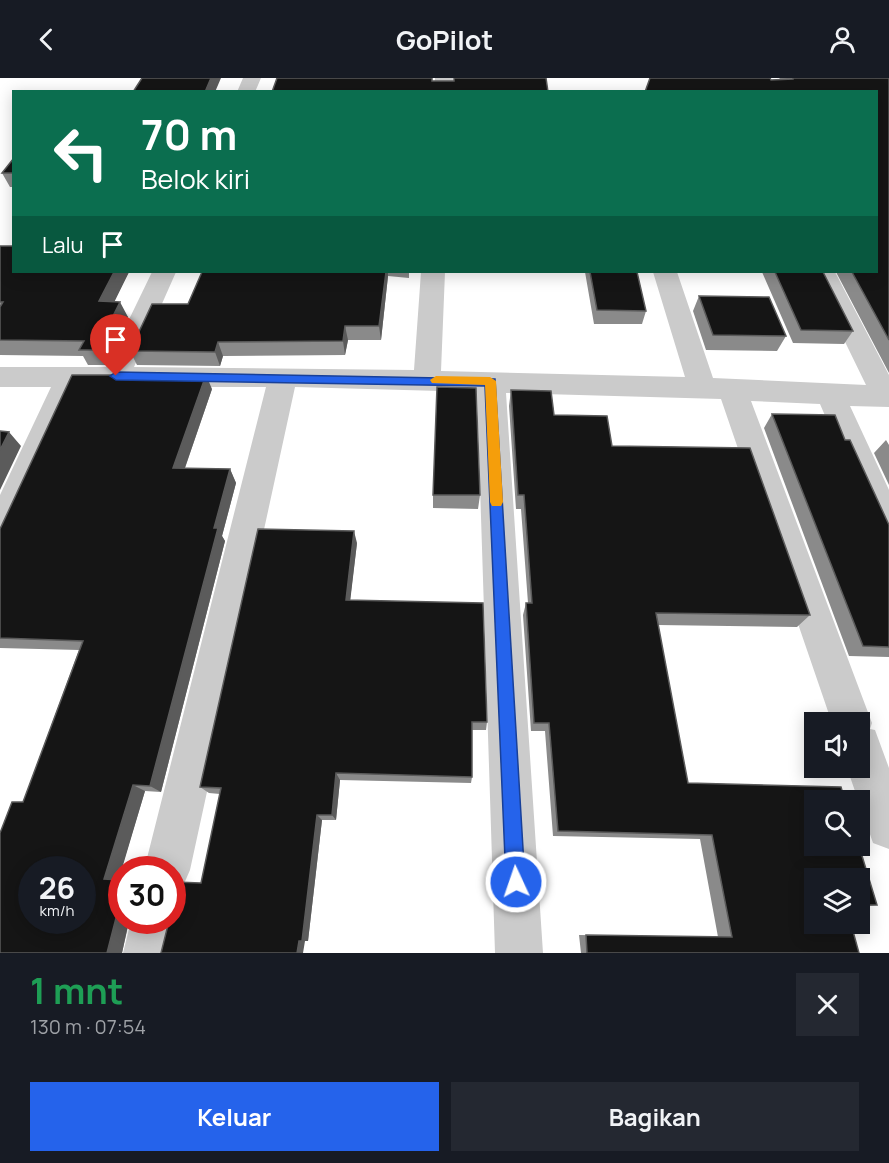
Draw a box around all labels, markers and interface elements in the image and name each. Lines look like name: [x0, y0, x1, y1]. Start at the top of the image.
text: GoPilot: [396, 21, 493, 58]
icon: back: [30, 23, 63, 56]
icon: person: [826, 23, 859, 56]
text: 70 m: [141, 105, 237, 163]
icon: left: [42, 114, 120, 192]
text: Belok kiri: [141, 160, 250, 197]
icon: arrive: [96, 228, 129, 261]
text: Lalu: [42, 230, 84, 260]
pin: [90, 314, 141, 376]
icon: arrive: [99, 323, 132, 356]
map controls: [804, 712, 870, 934]
button: sound: [804, 712, 870, 778]
button: search: [804, 790, 870, 856]
position arrow: [484, 850, 548, 914]
speed limit sign: 30: [108, 856, 186, 934]
text: 26: [39, 867, 75, 908]
button: layers: [804, 868, 870, 934]
text: km/h: [40, 900, 74, 921]
text: 1 mnt: [30, 966, 123, 1015]
button: close: [796, 973, 859, 1036]
text: 130 m · 07:54: [30, 1013, 146, 1040]
button: Keluar: [30, 1082, 439, 1151]
button: Bagikan: [451, 1082, 859, 1151]

